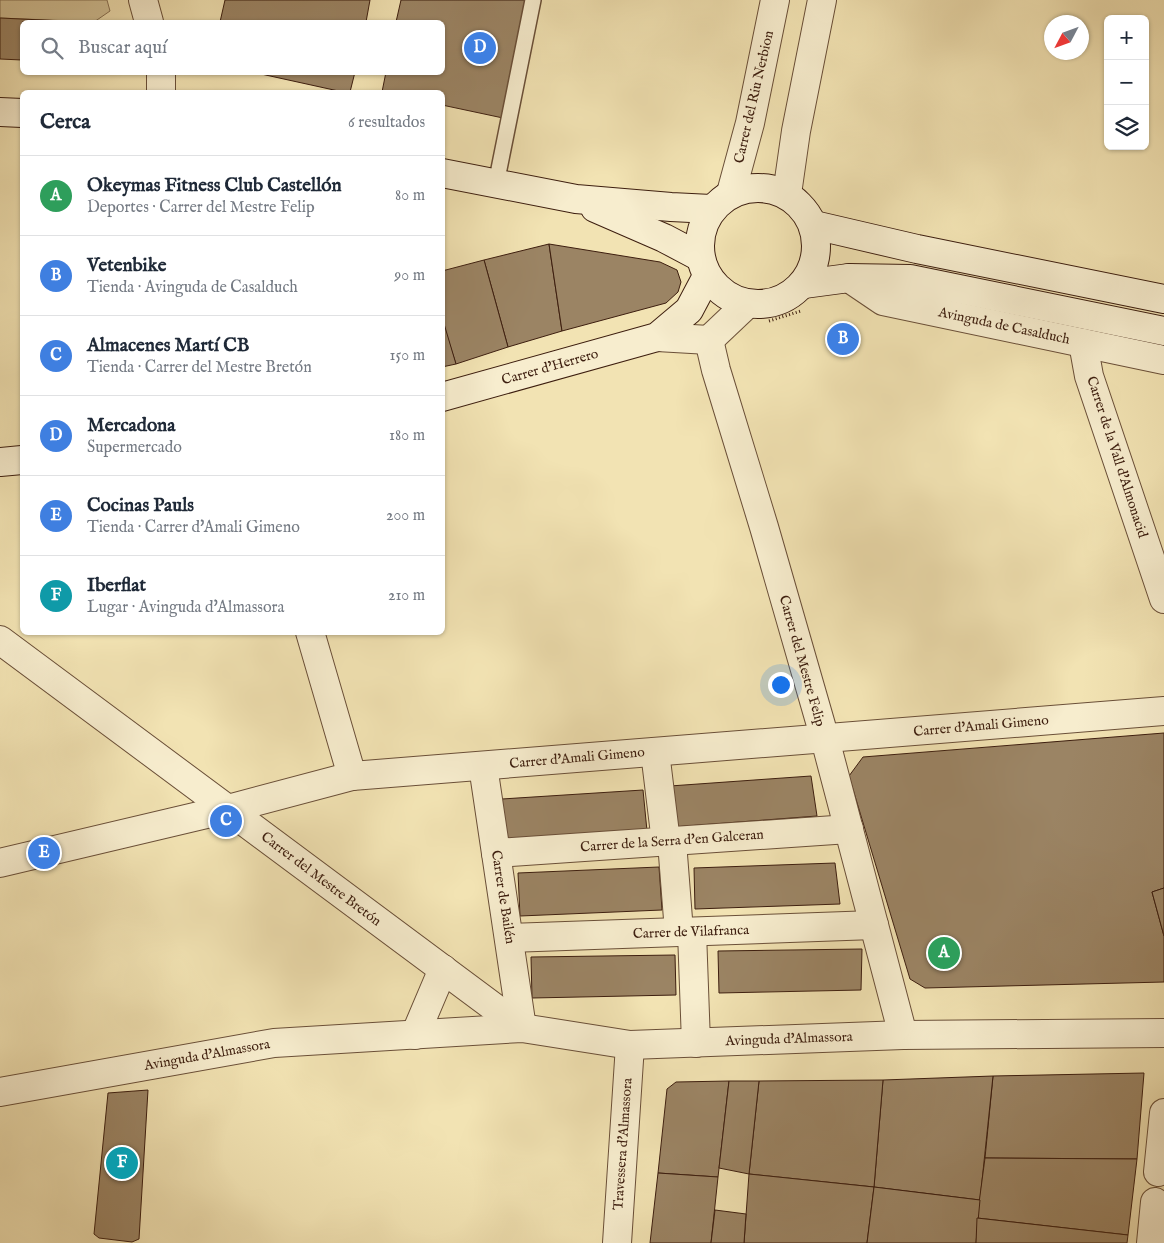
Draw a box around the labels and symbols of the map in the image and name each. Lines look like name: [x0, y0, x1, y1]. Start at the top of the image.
north arrow: [1044, 15, 1089, 60]
street label: Carrer del Riu Nerbion: [730, 28, 778, 165]
pin: D: [464, 29, 496, 67]
street label: Avinguda de Casalduch: [936, 303, 1072, 349]
pin: B: [827, 320, 859, 358]
street label: Carrer d'Herrero: [499, 344, 601, 389]
street label: Carrer de la Vall d'Almonacid: [1082, 374, 1152, 541]
street label: Carrer del Mestre Felip: [775, 593, 829, 729]
your location: [768, 672, 794, 698]
street label: Carrer d'Amali Gimeno: [913, 711, 1050, 741]
street label: Carrer d'Amali Gimeno: [509, 743, 646, 773]
pin: C: [210, 802, 242, 840]
street label: Carrer de la Serra d'en Galceran: [580, 826, 765, 856]
street label: Carrer del Mestre Bretón: [257, 828, 385, 930]
pin: E: [28, 834, 60, 872]
street label: Carrer de Bailén: [487, 849, 519, 946]
street label: Carrer de Vilafranca: [632, 921, 750, 943]
pin: A: [928, 934, 960, 972]
street label: Avinguda d'Almassora: [724, 1028, 854, 1050]
street label: Avinguda d'Almassora: [142, 1035, 272, 1075]
street label: Travessera d'Almassora: [609, 1076, 637, 1211]
pin: F: [106, 1144, 138, 1182]

